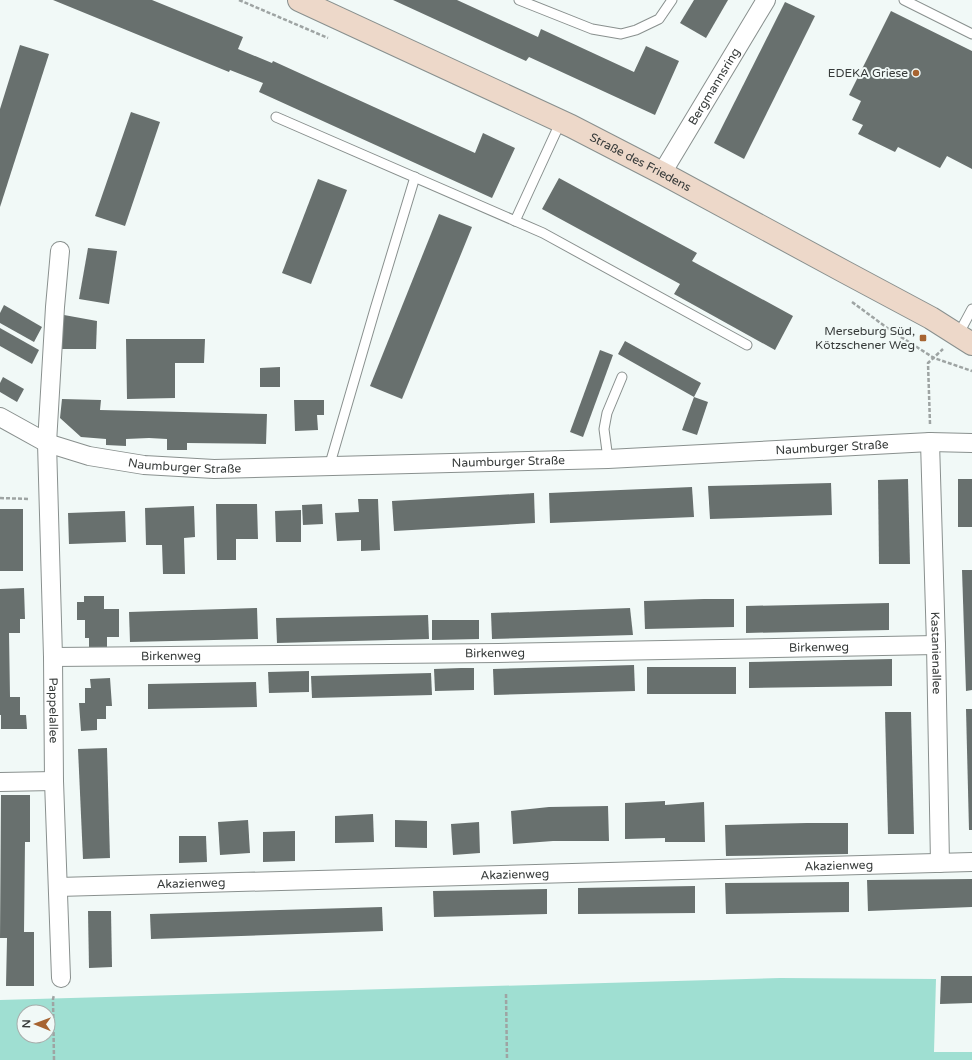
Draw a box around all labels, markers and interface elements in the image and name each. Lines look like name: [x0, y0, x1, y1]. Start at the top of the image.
street label: Bergmannsring: [685, 45, 743, 128]
place label: EDEKA Griese: [828, 66, 908, 80]
marker: EDEKA Griese: [911, 68, 921, 78]
street label: Straße des Friedens: [587, 130, 694, 195]
place label: Merseburg Süd, Kötzschener Weg: [815, 324, 915, 352]
marker: Merseburg Süd, Kötzschener Weg: [918, 333, 928, 343]
street label: Naumburger Straße: [775, 437, 889, 457]
street label: Naumburger Straße: [452, 453, 565, 470]
street label: Naumburger Straße: [127, 455, 241, 476]
street label: Kastanienallee: [928, 611, 944, 695]
street label: Birkenweg: [789, 640, 849, 655]
street label: Birkenweg: [465, 646, 525, 660]
street label: Birkenweg: [141, 649, 201, 663]
street label: Pappelallee: [46, 677, 61, 744]
street label: Akazienweg: [804, 858, 873, 874]
street label: Akazienweg: [480, 867, 549, 882]
street label: Akazienweg: [156, 875, 226, 891]
north arrow: [16, 1004, 56, 1044]
text: N: [20, 1019, 33, 1028]

